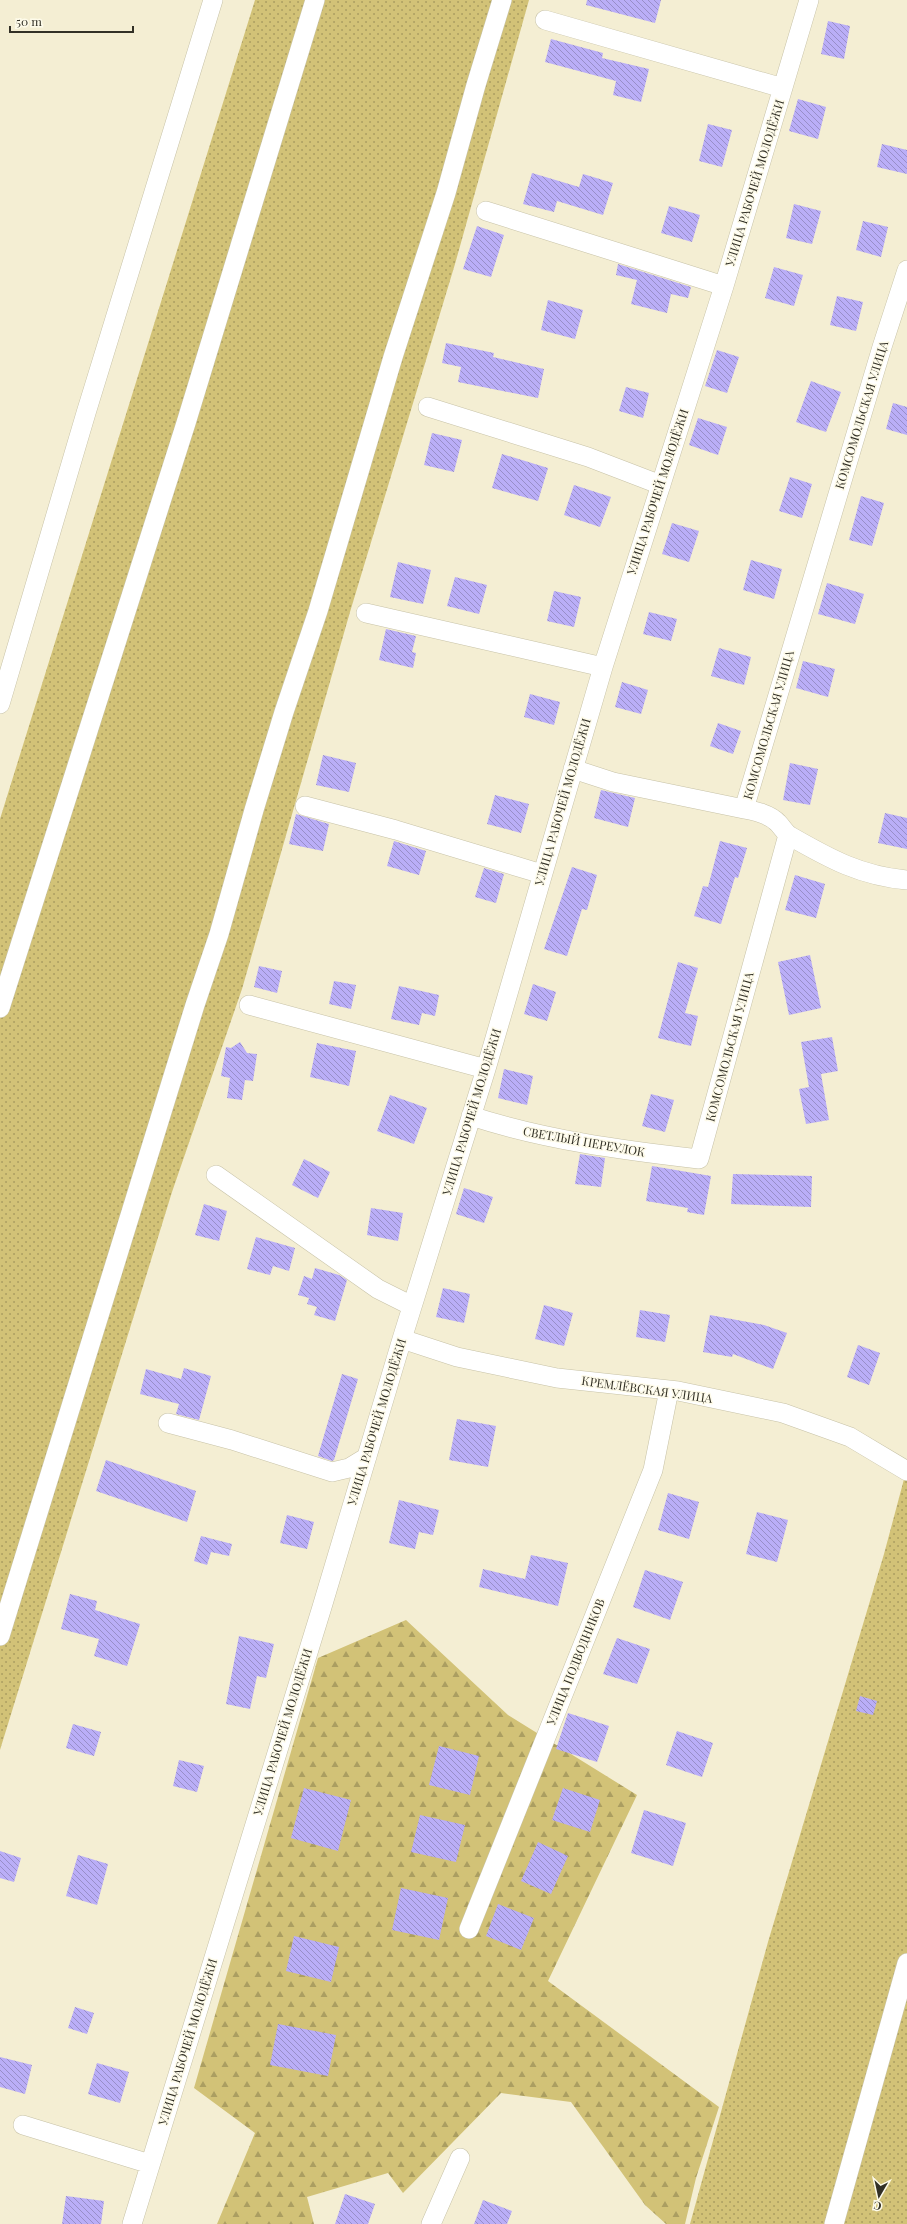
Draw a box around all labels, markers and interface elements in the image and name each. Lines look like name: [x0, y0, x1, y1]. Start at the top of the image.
scale bar: [10, 8, 133, 34]
text: 50 m: [16, 13, 42, 29]
street label: УЛИЦА РАБОЧЕЙ МОЛОДЁЖИ: [721, 97, 787, 269]
street label: КОМСОМОЛЬСКАЯ УЛИЦА: [831, 338, 891, 491]
street label: УЛИЦА РАБОЧЕЙ МОЛОДЁЖИ: [622, 407, 691, 578]
street label: КОМСОМОЛЬСКАЯ УЛИЦА: [739, 648, 797, 801]
street label: УЛИЦА РАБОЧЕЙ МОЛОДЁЖИ: [530, 716, 594, 888]
street label: КОМСОМОЛЬСКАЯ УЛИЦА: [701, 970, 757, 1123]
street label: УЛИЦА РАБОЧЕЙ МОЛОДЁЖИ: [438, 1026, 504, 1198]
street label: СВЕТЛЫЙ ПЕРЕУЛОК: [522, 1122, 646, 1160]
street label: УЛИЦА РАБОЧЕЙ МОЛОДЁЖИ: [343, 1336, 409, 1508]
street label: КРЕМЛЁВСКАЯ УЛИЦА: [581, 1372, 714, 1406]
street label: УЛИЦА ПОДВОДНИКОВ: [542, 1596, 608, 1728]
street label: УЛИЦА РАБОЧЕЙ МОЛОДЁЖИ: [249, 1646, 315, 1818]
street label: УЛИЦА РАБОЧЕЙ МОЛОДЁЖИ: [154, 1956, 220, 2128]
north arrow: [859, 2176, 899, 2216]
text: С: [872, 2198, 882, 2214]

